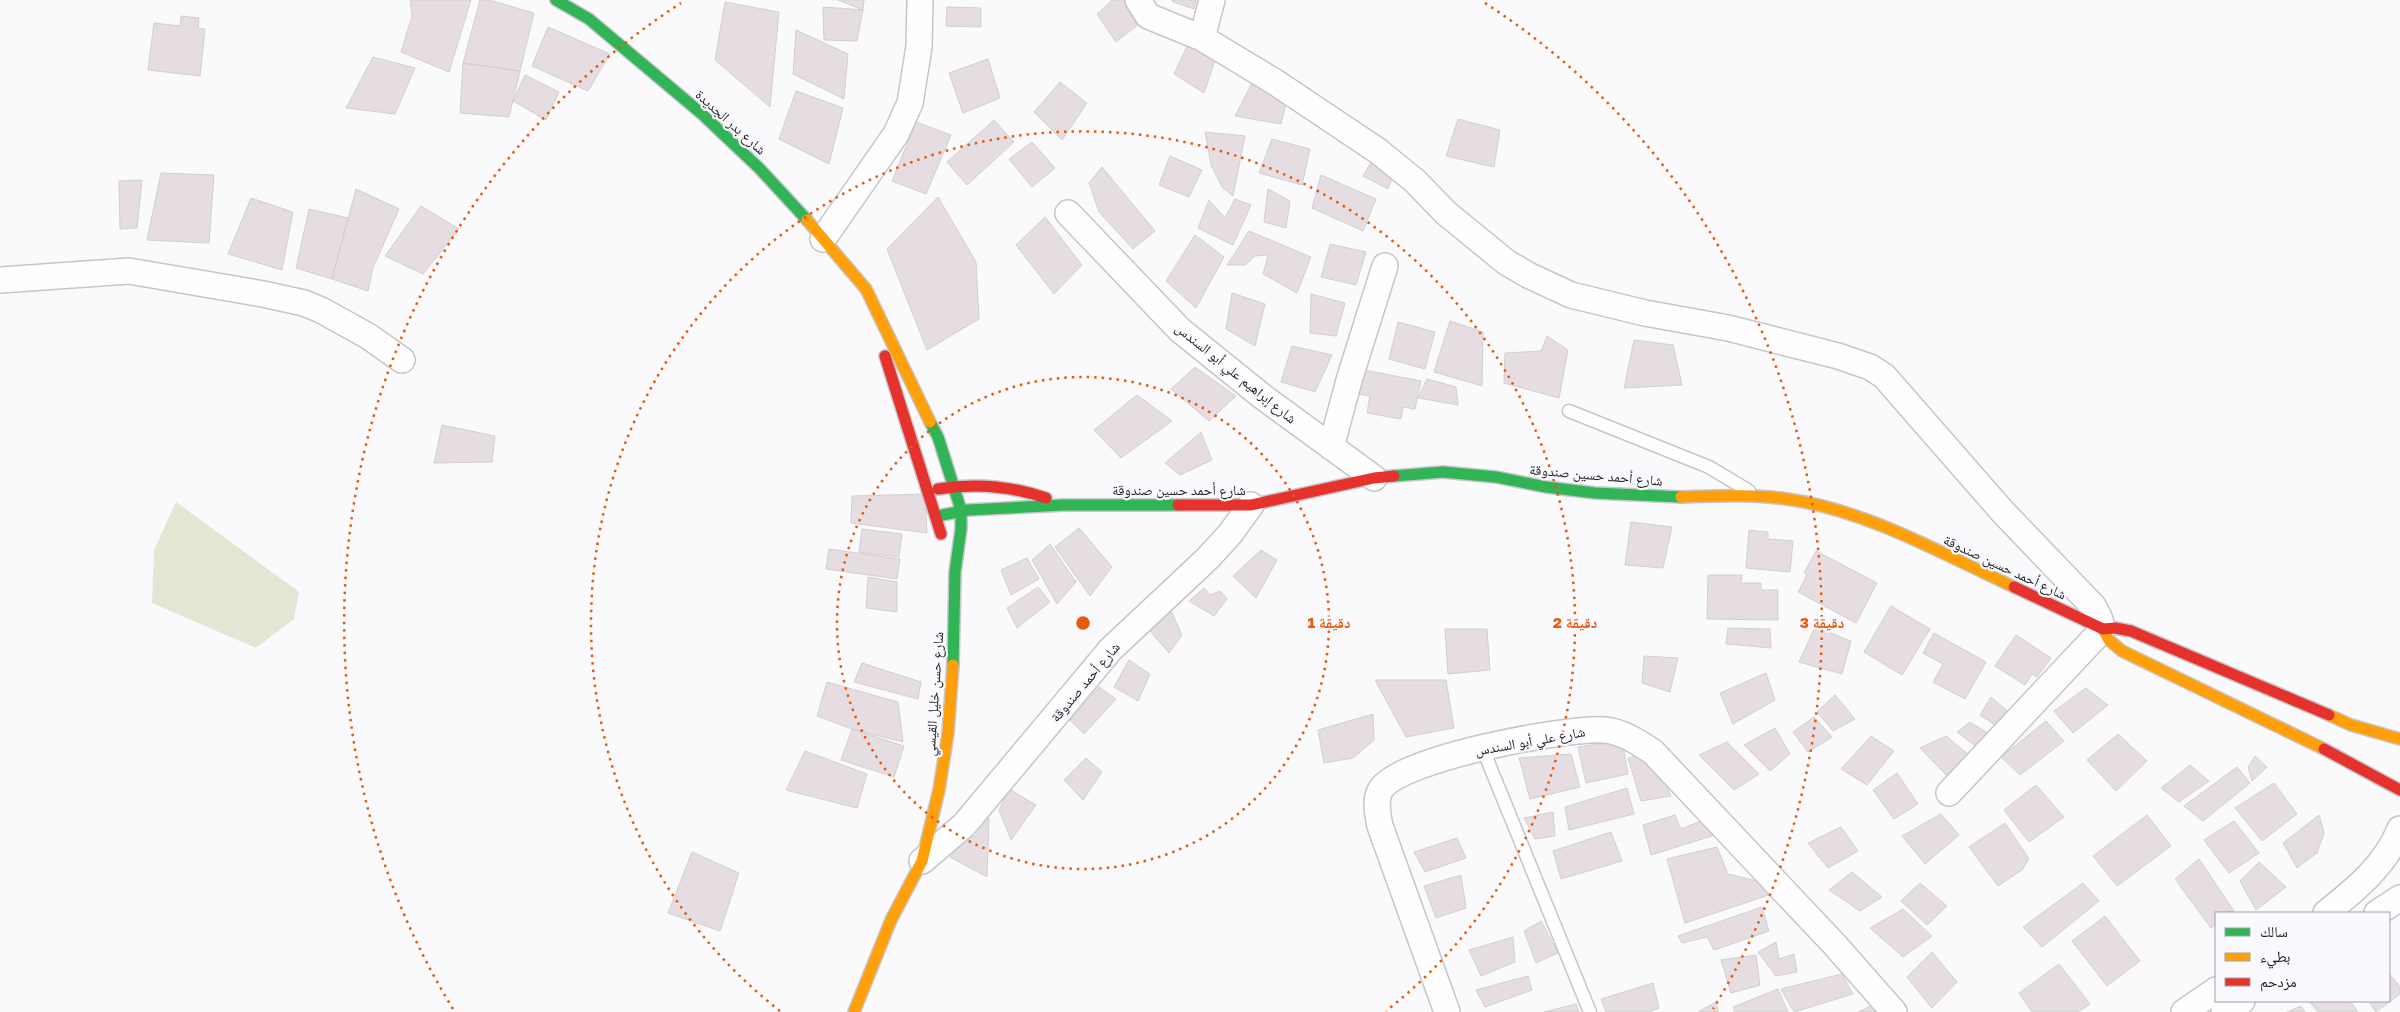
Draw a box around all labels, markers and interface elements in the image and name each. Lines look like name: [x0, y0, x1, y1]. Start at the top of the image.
street label: شارع بدر الجديدة: [691, 86, 770, 159]
street label: شارع إبراهيم علي أبو السندس: [1170, 319, 1300, 429]
street label: شارع أحمد حسين صندوقة: [1529, 460, 1663, 491]
street label: شارع أحمد حسين صندوقة: [1112, 481, 1246, 500]
street label: شارع أحمد حسين صندوقة: [1940, 531, 2069, 604]
text: 1 دقيقة: [1308, 613, 1351, 631]
text: 2 دقيقة: [1553, 613, 1597, 631]
text: 3 دقيقة: [1800, 613, 1844, 631]
centre of rings: [1074, 614, 1092, 632]
street label: شارع حسن خليل القيسي: [921, 631, 950, 757]
street label: شارع أحمد صندوقة: [1046, 638, 1124, 726]
street label: شارع علي أبو السندس: [1474, 722, 1587, 762]
legend: [2215, 912, 2390, 1002]
text: سالك: [2260, 922, 2288, 940]
text: بطيء: [2260, 947, 2290, 969]
text: مزدحم: [2260, 972, 2297, 992]

